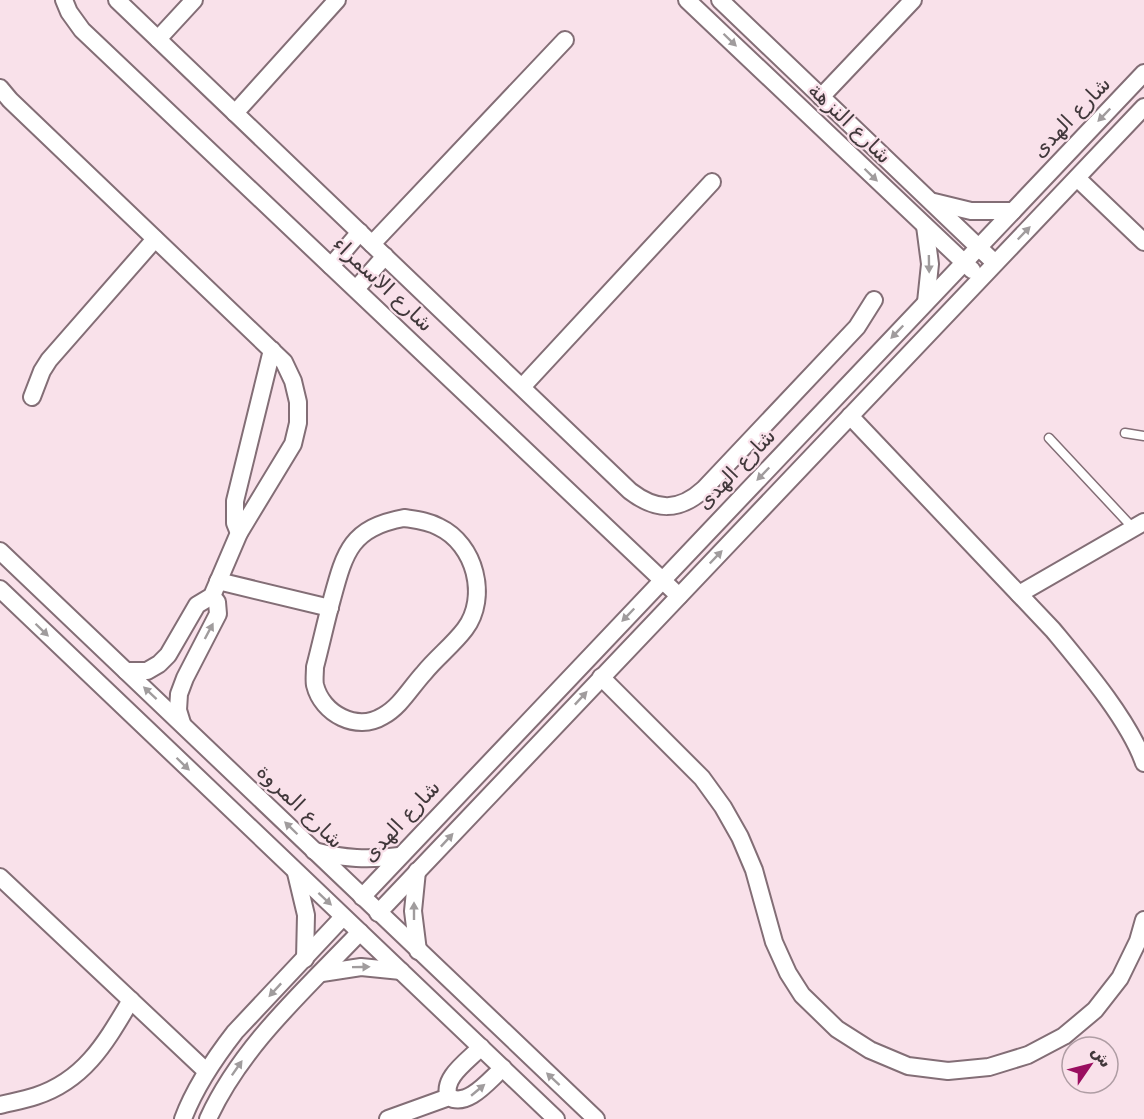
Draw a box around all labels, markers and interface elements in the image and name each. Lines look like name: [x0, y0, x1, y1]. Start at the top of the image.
one-way arrow: [722, 33, 736, 47]
street label: شارع الهدى: [1027, 72, 1115, 162]
street label: شارع النزهة: [804, 78, 896, 168]
one-way arrow: [1097, 108, 1111, 122]
one-way arrow: [864, 167, 878, 181]
one-way arrow: [1017, 226, 1030, 241]
street label: شارع الاسمراء: [328, 232, 438, 336]
one-way arrow: [924, 254, 934, 273]
one-way arrow: [890, 325, 904, 340]
street label: شارع الهدى: [692, 424, 780, 514]
one-way arrow: [756, 466, 770, 480]
one-way arrow: [709, 549, 723, 564]
one-way arrow: [622, 608, 636, 622]
one-way arrow: [35, 622, 49, 636]
one-way arrow: [204, 622, 214, 639]
one-way arrow: [143, 687, 158, 700]
one-way arrow: [574, 691, 588, 705]
one-way arrow: [176, 757, 191, 771]
street label: شارع المروة: [252, 759, 348, 853]
street label: شارع الهدى: [357, 775, 445, 867]
one-way arrow: [284, 822, 298, 836]
one-way arrow: [440, 833, 454, 847]
one-way arrow: [317, 891, 331, 905]
one-way arrow: [409, 902, 419, 921]
one-way arrow: [351, 963, 370, 972]
one-way arrow: [269, 982, 282, 997]
north arrow: [1060, 1035, 1120, 1095]
text: ش: [1088, 1042, 1116, 1071]
one-way arrow: [231, 1060, 242, 1076]
one-way arrow: [546, 1072, 561, 1086]
one-way arrow: [470, 1083, 486, 1096]

